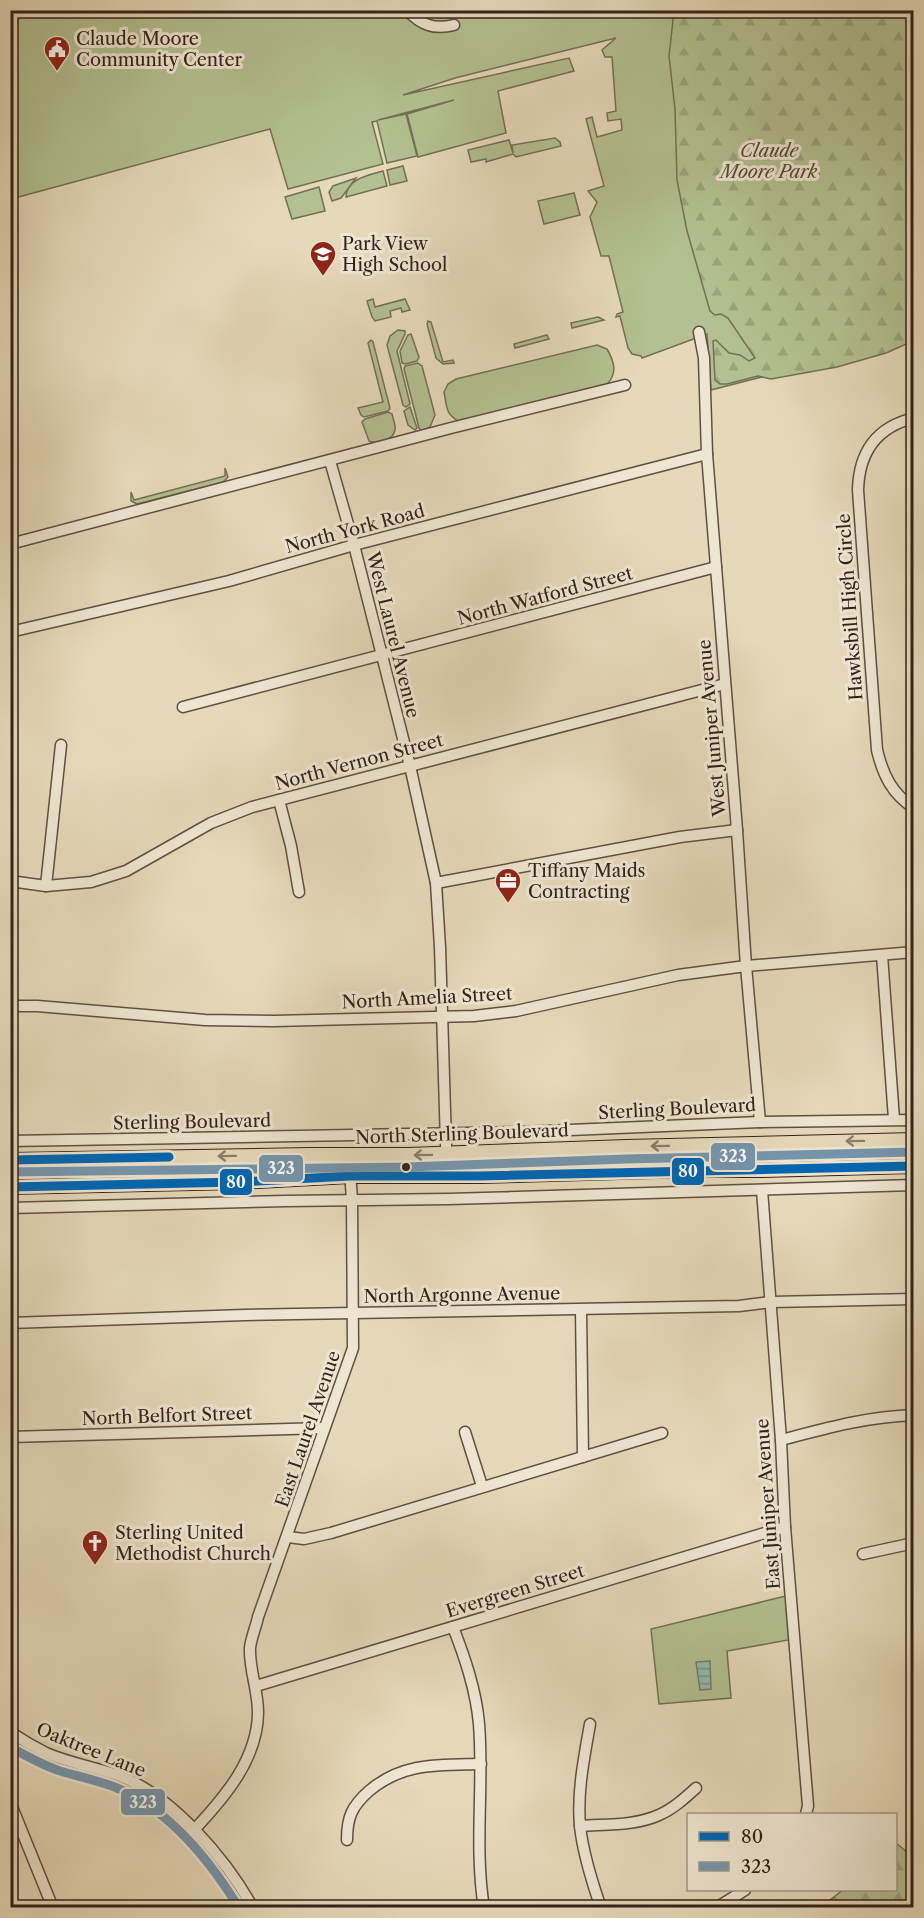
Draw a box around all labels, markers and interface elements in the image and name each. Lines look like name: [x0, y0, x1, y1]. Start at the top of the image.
place label: Claude Moore Community Center: [76, 28, 243, 71]
public building icon: Claude Moore Community Center: [42, 34, 72, 72]
park label: Claude Moore Park: [719, 140, 818, 183]
place label: Park View High School: [342, 233, 447, 276]
school or university icon: Park View High School: [308, 239, 338, 277]
street label: North York Road: [283, 500, 427, 558]
street label: Hawksbill High Circle: [832, 513, 868, 701]
street label: West Laurel Avenue: [361, 549, 424, 720]
street label: North Watford Street: [455, 562, 635, 630]
street label: West Juniper Avenue: [693, 639, 731, 818]
street label: North Vernon Street: [273, 729, 446, 795]
place label: Tiffany Maids Contracting: [528, 860, 645, 903]
office icon: Tiffany Maids Contracting: [493, 866, 523, 904]
street label: North Amelia Street: [341, 983, 514, 1013]
street label: Sterling Boulevard: [598, 1094, 757, 1124]
street label: Sterling Boulevard: [113, 1110, 271, 1134]
street label: North Sterling Boulevard: [355, 1119, 569, 1149]
one-way arrow: [846, 1135, 866, 1146]
one-way arrow: [651, 1140, 671, 1152]
line badge: 323: [710, 1142, 756, 1171]
text: 323: [719, 1146, 747, 1166]
one-way arrow: [414, 1149, 434, 1161]
one-way arrow: [218, 1151, 238, 1162]
line badge: 323: [258, 1154, 304, 1183]
line badge: 80: [671, 1157, 705, 1186]
text: 323: [267, 1158, 295, 1178]
unlabelled marker: [400, 1161, 412, 1173]
text: 80: [678, 1161, 698, 1181]
line badge: 80: [219, 1168, 253, 1196]
text: 80: [226, 1172, 246, 1192]
street label: North Argonne Avenue: [363, 1282, 561, 1308]
street label: East Laurel Avenue: [271, 1348, 345, 1510]
street label: North Belfort Street: [81, 1402, 253, 1430]
street label: East Juniper Avenue: [751, 1418, 785, 1590]
place label: Sterling United Methodist Church: [115, 1522, 271, 1565]
church icon: Sterling United Methodist Church: [80, 1528, 110, 1566]
street label: Evergreen Street: [443, 1559, 587, 1622]
street label: Oaktree Lane: [33, 1718, 149, 1782]
line badge: 323: [120, 1788, 166, 1816]
text: 323: [129, 1792, 157, 1812]
legend: [687, 1813, 897, 1891]
text: 80: [741, 1826, 763, 1848]
text: 323: [741, 1856, 771, 1878]

